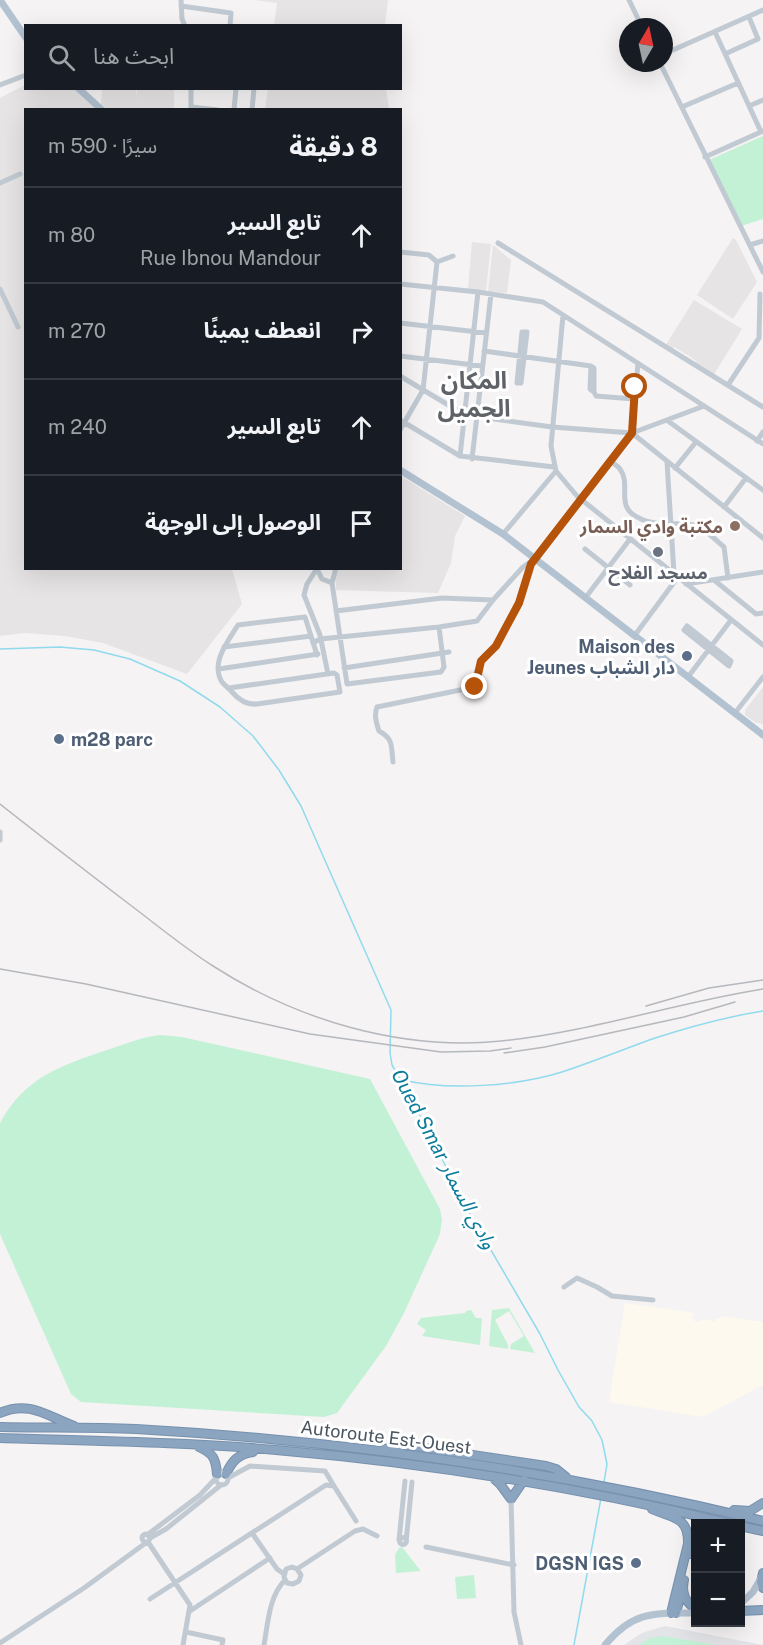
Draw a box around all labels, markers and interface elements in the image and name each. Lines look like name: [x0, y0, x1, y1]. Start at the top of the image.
north arrow: [619, 18, 673, 72]
search box: [24, 24, 402, 90]
icon: search: [45, 41, 78, 74]
text: ابحث هنا: [93, 43, 174, 69]
text: 8 دقيقة: [289, 131, 378, 162]
text: سيرًا · 590 m: [48, 134, 157, 158]
text: تابع السير: [228, 209, 321, 235]
icon: ahead: [345, 219, 378, 252]
text: 80 m: [48, 223, 95, 247]
text: Rue Ibnou Mandour: [140, 246, 321, 270]
icon: right: [345, 315, 378, 348]
text: انعطف يمينًا: [204, 317, 321, 343]
text: 270 m: [48, 319, 106, 343]
district label: المكان الجميل: [437, 366, 511, 423]
route start: [621, 373, 647, 399]
icon: ahead: [345, 411, 378, 444]
text: تابع السير: [228, 413, 321, 439]
text: 240 m: [48, 415, 107, 439]
icon: arrive: [345, 507, 378, 540]
text: الوصول إلى الوجهة: [145, 509, 321, 535]
place label: مكتبة وادي السمار: [579, 516, 723, 541]
marker: مكتبة وادي السمار: [728, 519, 742, 533]
marker: مسجد الفلاح: [651, 545, 665, 559]
place label: مسجد الفلاح: [608, 562, 708, 586]
place label: Maison des Jeunes دار الشباب: [527, 636, 675, 679]
marker: Maison des Jeunes دار الشباب: [680, 649, 694, 663]
route end: [461, 673, 487, 699]
place label: m28 parc: [71, 729, 153, 750]
marker: m28 parc: [52, 732, 66, 746]
water label: Oued Smar وادي السمار: [383, 1065, 502, 1255]
street label: Autoroute Est-Ouest: [300, 1416, 472, 1458]
map controls: [691, 1519, 745, 1627]
button: +: [691, 1519, 745, 1573]
place label: DGSN IGS: [535, 1553, 624, 1574]
marker: DGSN IGS: [629, 1556, 643, 1570]
button: −: [691, 1573, 745, 1627]

